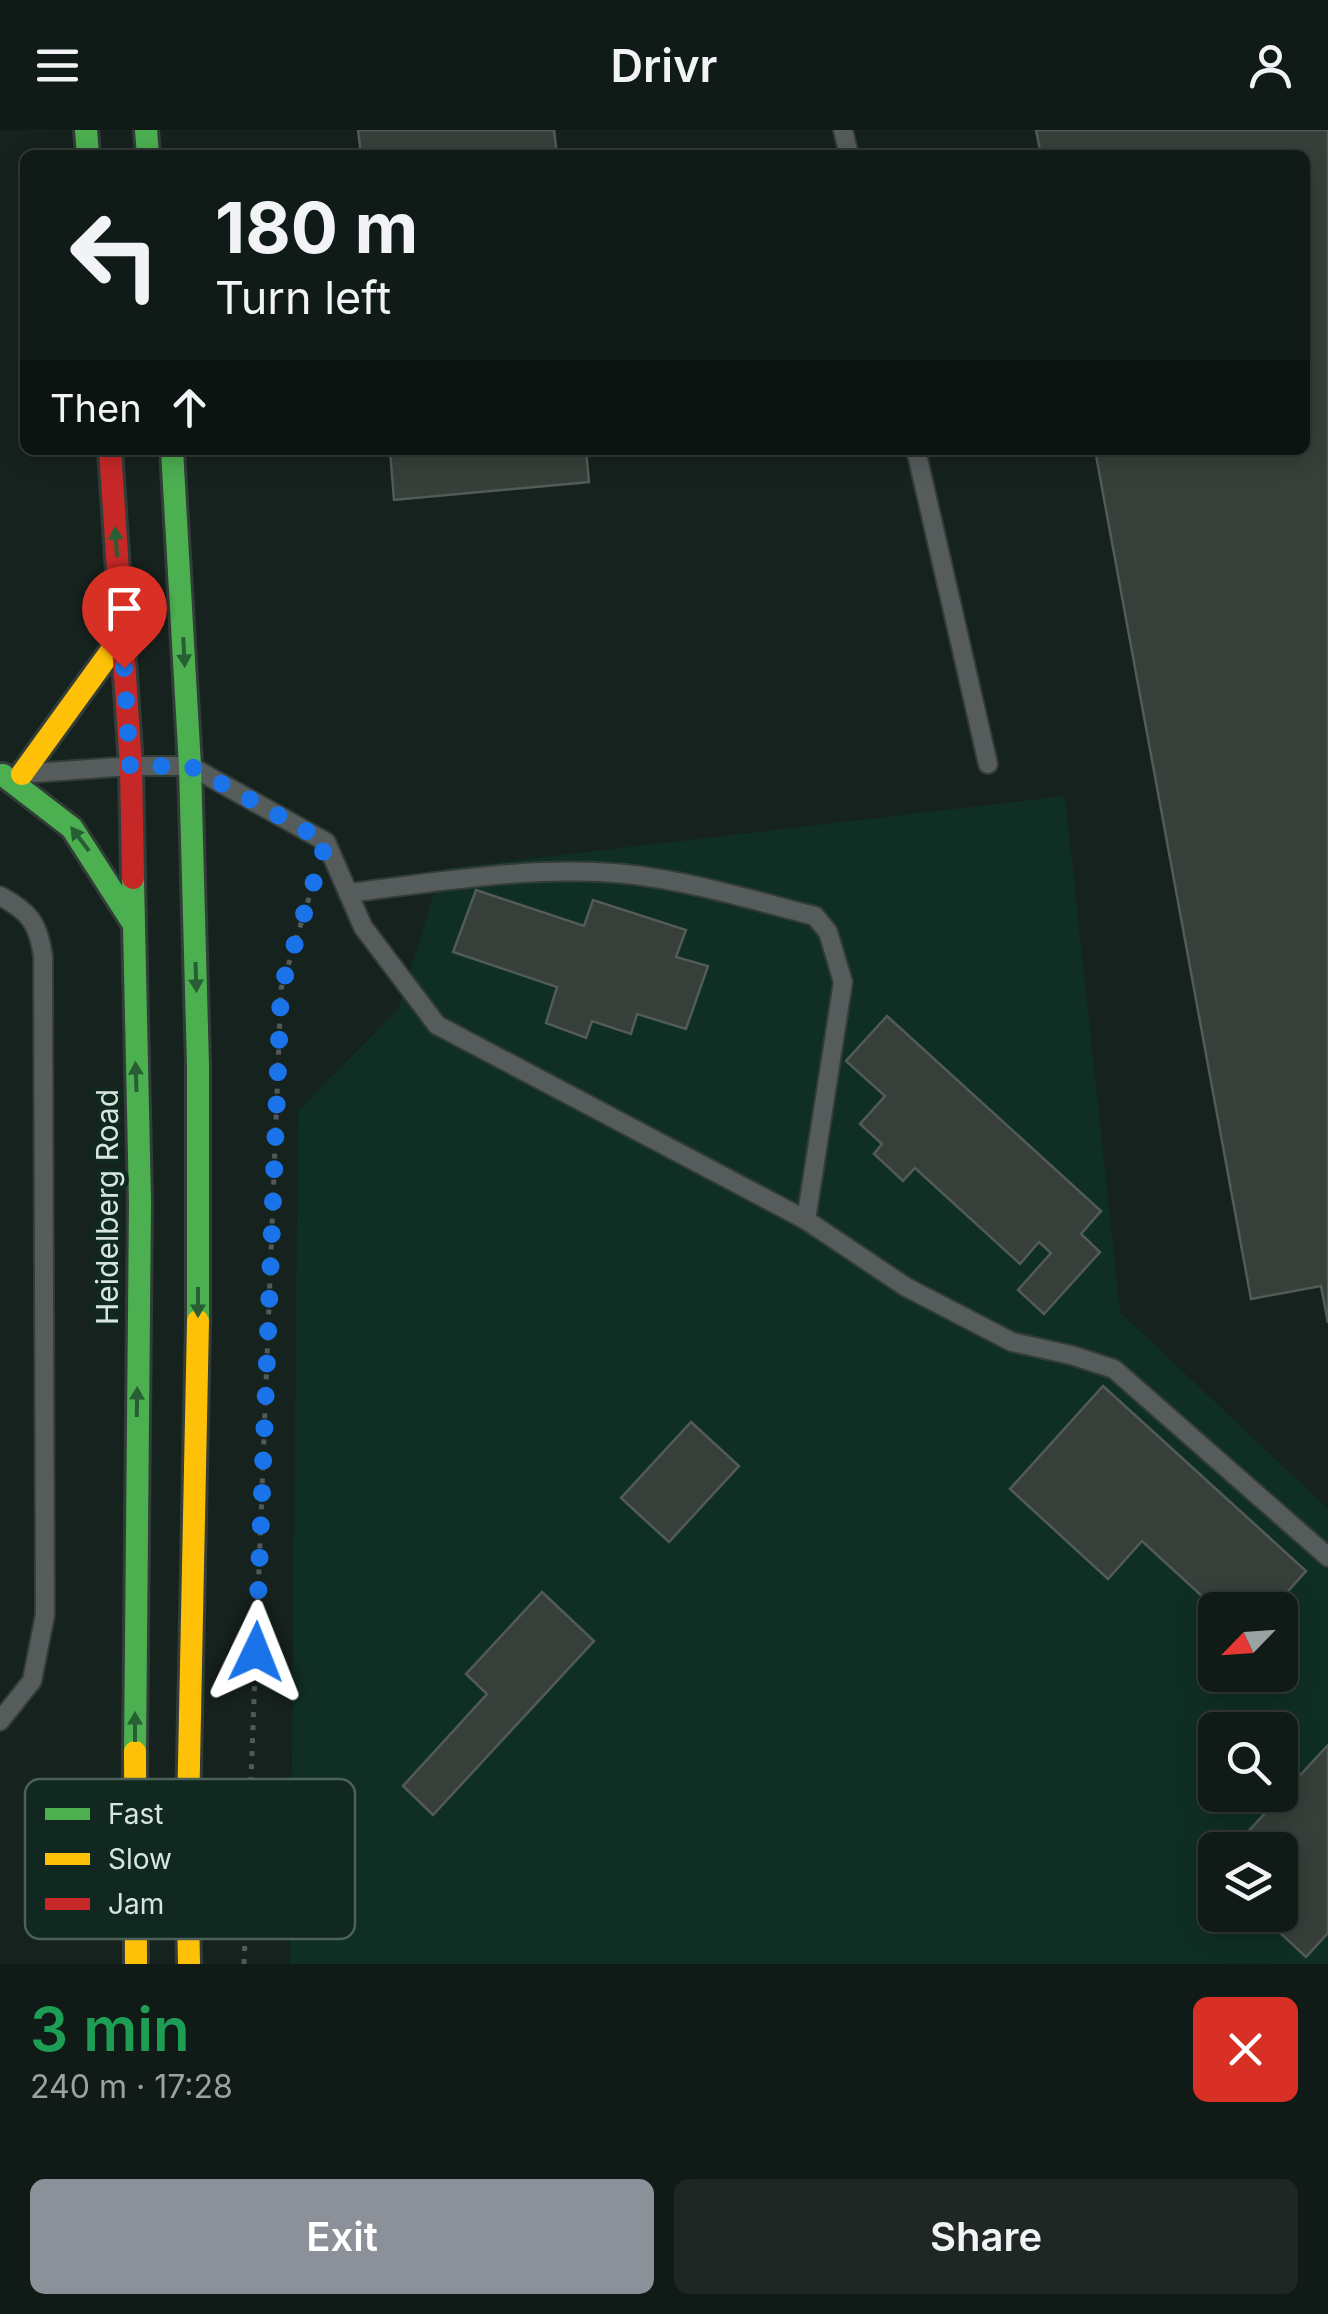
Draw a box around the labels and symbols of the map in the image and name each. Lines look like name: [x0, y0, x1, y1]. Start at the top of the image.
one-way arrow: [108, 526, 124, 558]
pin: [82, 566, 167, 669]
one-way arrow: [176, 637, 192, 669]
one-way arrow: [70, 826, 90, 852]
one-way arrow: [188, 961, 204, 993]
one-way arrow: [128, 1060, 144, 1092]
street label: Heidelberg Road: [89, 1089, 125, 1325]
one-way arrow: [190, 1286, 206, 1318]
one-way arrow: [129, 1385, 145, 1417]
north arrow: [1198, 1592, 1298, 1692]
position arrow: [204, 1600, 308, 1704]
one-way arrow: [127, 1710, 143, 1742]
legend: [25, 1779, 355, 1939]
text: Fast: [108, 1797, 164, 1831]
text: Slow: [108, 1842, 172, 1876]
text: Jam: [108, 1887, 164, 1921]

